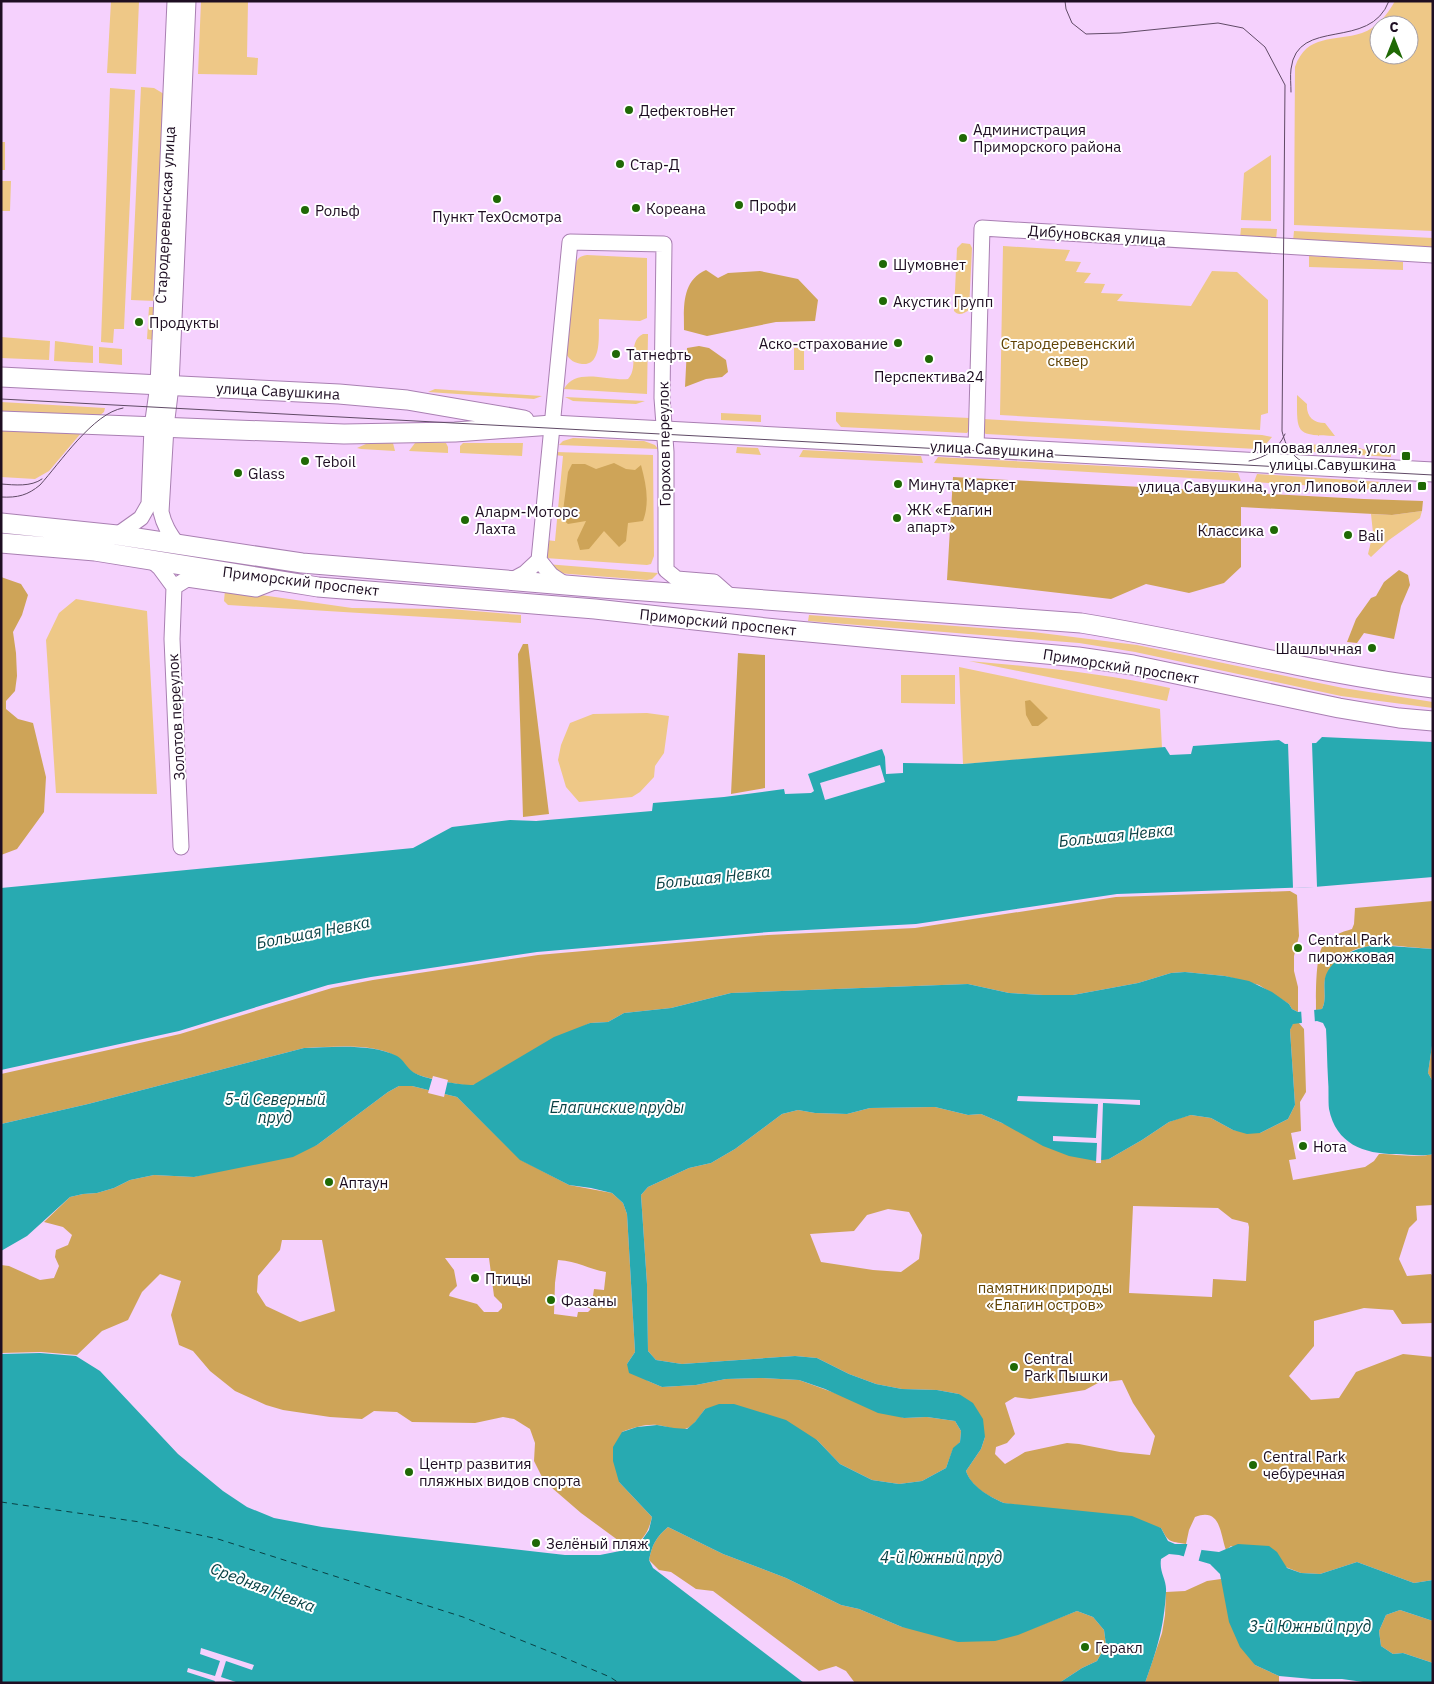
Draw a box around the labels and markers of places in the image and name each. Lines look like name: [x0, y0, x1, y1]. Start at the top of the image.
place label: ДефектовНет: [639, 101, 735, 120]
marker: ДефектовНет: [623, 104, 635, 116]
place label: Администрация Приморского района: [973, 120, 1121, 156]
marker: Администрация Приморского района: [957, 132, 969, 144]
place label: Стар-Д: [630, 155, 680, 174]
marker: Стар-Д: [614, 158, 626, 170]
marker: Пункт ТехОсмотра: [491, 193, 503, 205]
place label: Профи: [749, 196, 797, 215]
place label: Кореана: [646, 199, 706, 218]
marker: Профи: [733, 199, 745, 211]
place label: Рольф: [315, 201, 360, 220]
marker: Кореана: [630, 202, 642, 214]
marker: Рольф: [299, 204, 311, 216]
place label: Пункт ТехОсмотра: [432, 207, 562, 226]
place label: Шумовнет: [893, 255, 966, 274]
marker: Шумовнет: [877, 258, 889, 270]
place label: Акустик Групп: [893, 292, 993, 311]
marker: Акустик Групп: [877, 295, 889, 307]
place label: Продукты: [149, 313, 219, 332]
marker: Продукты: [133, 316, 145, 328]
place label: Аско-страхование: [759, 334, 888, 353]
marker: Аско-страхование: [892, 337, 904, 349]
place label: Татнефть: [626, 345, 692, 364]
marker: Татнефть: [610, 348, 622, 360]
marker: Перспектива24: [923, 353, 935, 365]
place label: Перспектива24: [874, 367, 984, 386]
place label: Липовая аллея, угол улицы Савушкина: [1253, 438, 1396, 474]
marker: Липовая аллея, угол улицы Савушкина: [1400, 450, 1412, 462]
place label: Teboil: [315, 452, 356, 471]
marker: Teboil: [299, 455, 311, 467]
place label: Glass: [248, 464, 285, 483]
marker: Glass: [232, 467, 244, 479]
place label: Минута Маркет: [908, 475, 1016, 494]
place label: улица Савушкина, угол Липовой аллеи: [1139, 477, 1412, 496]
marker: Минута Маркет: [892, 478, 904, 490]
marker: улица Савушкина, угол Липовой аллеи: [1416, 480, 1428, 492]
place label: ЖК «Елагин апарт»: [907, 500, 992, 536]
place label: Аларм-Моторс Лахта: [475, 502, 579, 538]
marker: ЖК «Елагин апарт»: [891, 512, 903, 524]
marker: Аларм-Моторс Лахта: [459, 514, 471, 526]
place label: Классика: [1198, 521, 1264, 540]
marker: Классика: [1268, 524, 1280, 536]
place label: Bali: [1358, 526, 1384, 545]
marker: Bali: [1342, 529, 1354, 541]
place label: Шашлычная: [1275, 639, 1362, 658]
marker: Шашлычная: [1366, 642, 1378, 654]
place label: Central Park пирожковая: [1308, 930, 1395, 966]
marker: Central Park пирожковая: [1292, 942, 1304, 954]
place label: Нота: [1313, 1137, 1347, 1156]
marker: Нота: [1297, 1140, 1309, 1152]
place label: Аптаун: [339, 1173, 388, 1192]
marker: Аптаун: [323, 1176, 335, 1188]
place label: Птицы: [485, 1269, 531, 1288]
marker: Птицы: [469, 1272, 481, 1284]
place label: Фазаны: [561, 1291, 617, 1310]
marker: Фазаны: [545, 1294, 557, 1306]
place label: Central Park Пышки: [1024, 1349, 1108, 1385]
marker: Central Park Пышки: [1008, 1361, 1020, 1373]
place label: Central Park чебуречная: [1263, 1447, 1346, 1483]
place label: Центр развития пляжных видов спорта: [419, 1454, 581, 1490]
marker: Central Park чебуречная: [1247, 1459, 1259, 1471]
marker: Центр развития пляжных видов спорта: [403, 1466, 415, 1478]
place label: Зелёный пляж: [546, 1534, 649, 1553]
marker: Зелёный пляж: [530, 1537, 542, 1549]
place label: Геракл: [1095, 1638, 1143, 1657]
marker: Геракл: [1079, 1641, 1091, 1653]

